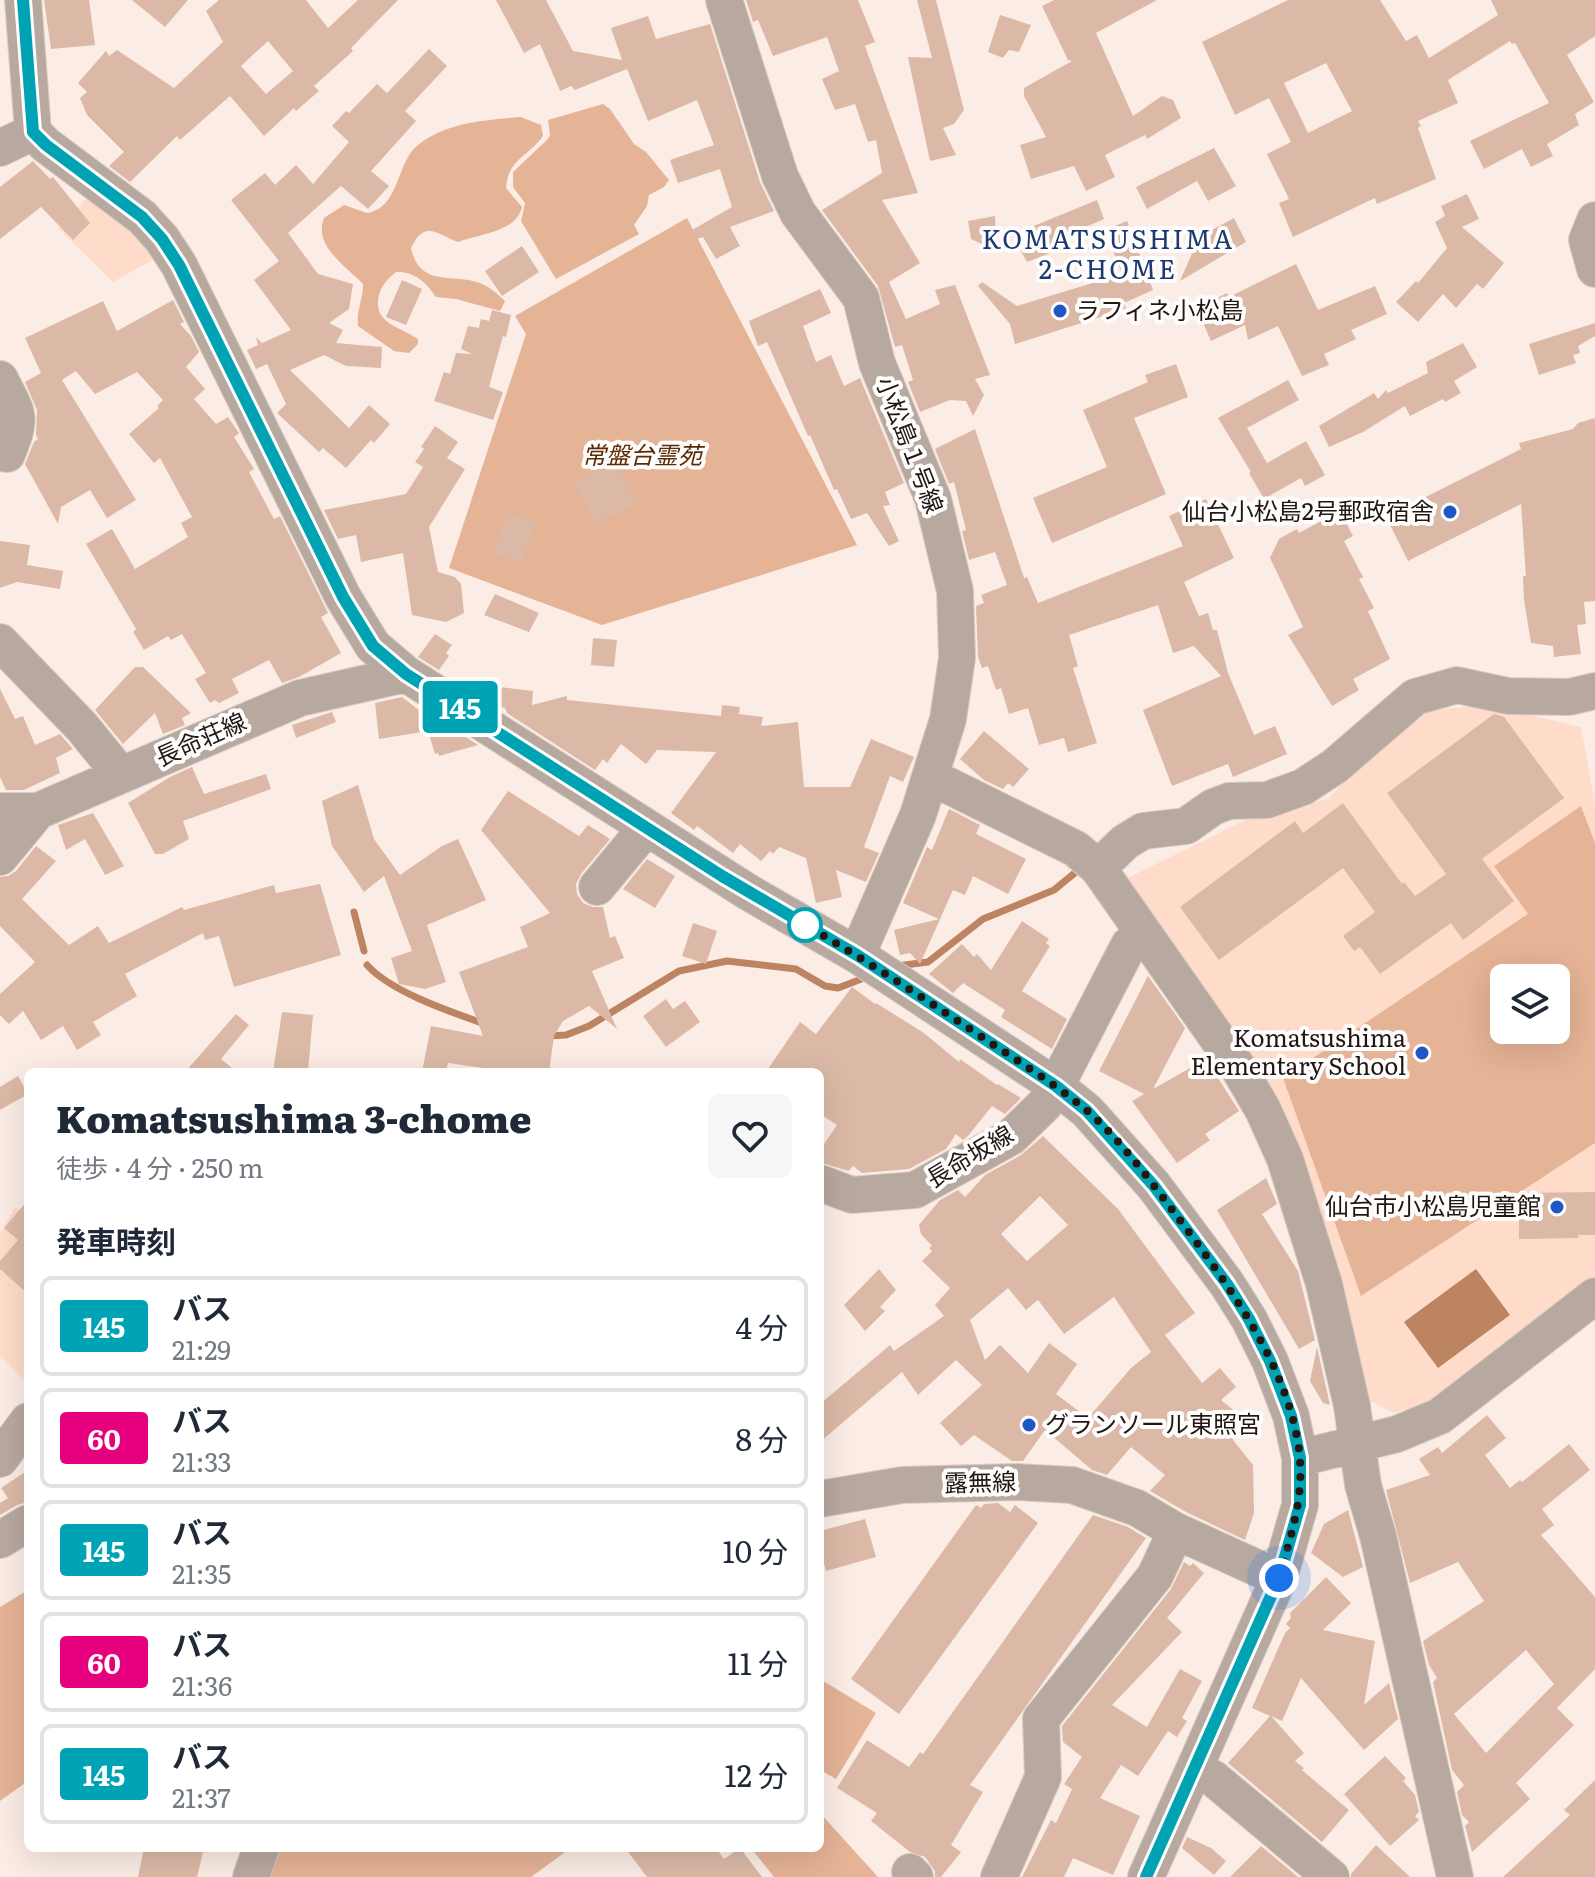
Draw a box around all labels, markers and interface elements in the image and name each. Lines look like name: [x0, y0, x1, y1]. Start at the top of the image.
district label: KOMATSUSHIMA 2-CHOME: [982, 218, 1234, 287]
place label: ラフィネ小松島: [1076, 291, 1244, 326]
marker: ラフィネ小松島: [1051, 302, 1069, 320]
street label: 小松島１号線: [869, 371, 953, 518]
park label: 常盤台霊苑: [582, 436, 706, 471]
place label: 仙台小松島2号郵政宿舎: [1182, 492, 1434, 527]
marker: 仙台小松島2号郵政宿舎: [1441, 503, 1459, 521]
line badge: 145: [414, 681, 506, 733]
text: 145: [439, 686, 481, 728]
street label: 長命荘線: [149, 702, 251, 773]
unlabelled marker: [788, 908, 822, 942]
map controls: [1490, 964, 1570, 1044]
button: layers: [1490, 964, 1570, 1044]
place label: Komatsushima Elementary School: [1190, 1019, 1406, 1082]
marker: Komatsushima Elementary School: [1413, 1044, 1431, 1062]
text: Komatsushima 3-chome: [56, 1088, 532, 1145]
button: heart: [708, 1094, 792, 1178]
street label: 長命坂線: [919, 1115, 1019, 1195]
text: 徒歩 · 4 分 · 250 m: [56, 1147, 263, 1186]
place label: 仙台市小松島児童館: [1325, 1187, 1541, 1222]
marker: 仙台市小松島児童館: [1548, 1198, 1566, 1216]
text: 発車時刻: [56, 1218, 176, 1262]
text: バス: [172, 1285, 232, 1329]
text: 4 分: [735, 1304, 788, 1348]
text: 145: [83, 1305, 125, 1347]
text: 21:29: [172, 1329, 231, 1368]
text: バス: [172, 1397, 232, 1441]
place label: グランソール東照宮: [1045, 1405, 1261, 1440]
text: 8 分: [735, 1416, 788, 1460]
marker: グランソール東照宮: [1020, 1416, 1038, 1434]
text: 60: [87, 1417, 121, 1459]
text: 21:33: [172, 1441, 232, 1480]
street label: 露無線: [944, 1462, 1016, 1499]
text: バス: [172, 1509, 232, 1553]
text: 10 分: [722, 1528, 788, 1572]
text: 145: [83, 1529, 125, 1571]
text: 21:35: [172, 1553, 231, 1592]
your location: [1259, 1558, 1299, 1598]
text: バス: [172, 1621, 232, 1665]
text: 11 分: [728, 1640, 788, 1684]
text: 60: [87, 1641, 121, 1683]
text: 21:36: [172, 1665, 232, 1704]
text: バス: [172, 1733, 232, 1777]
text: 12 分: [725, 1752, 788, 1796]
text: 145: [83, 1753, 125, 1795]
text: 21:37: [172, 1777, 231, 1816]

